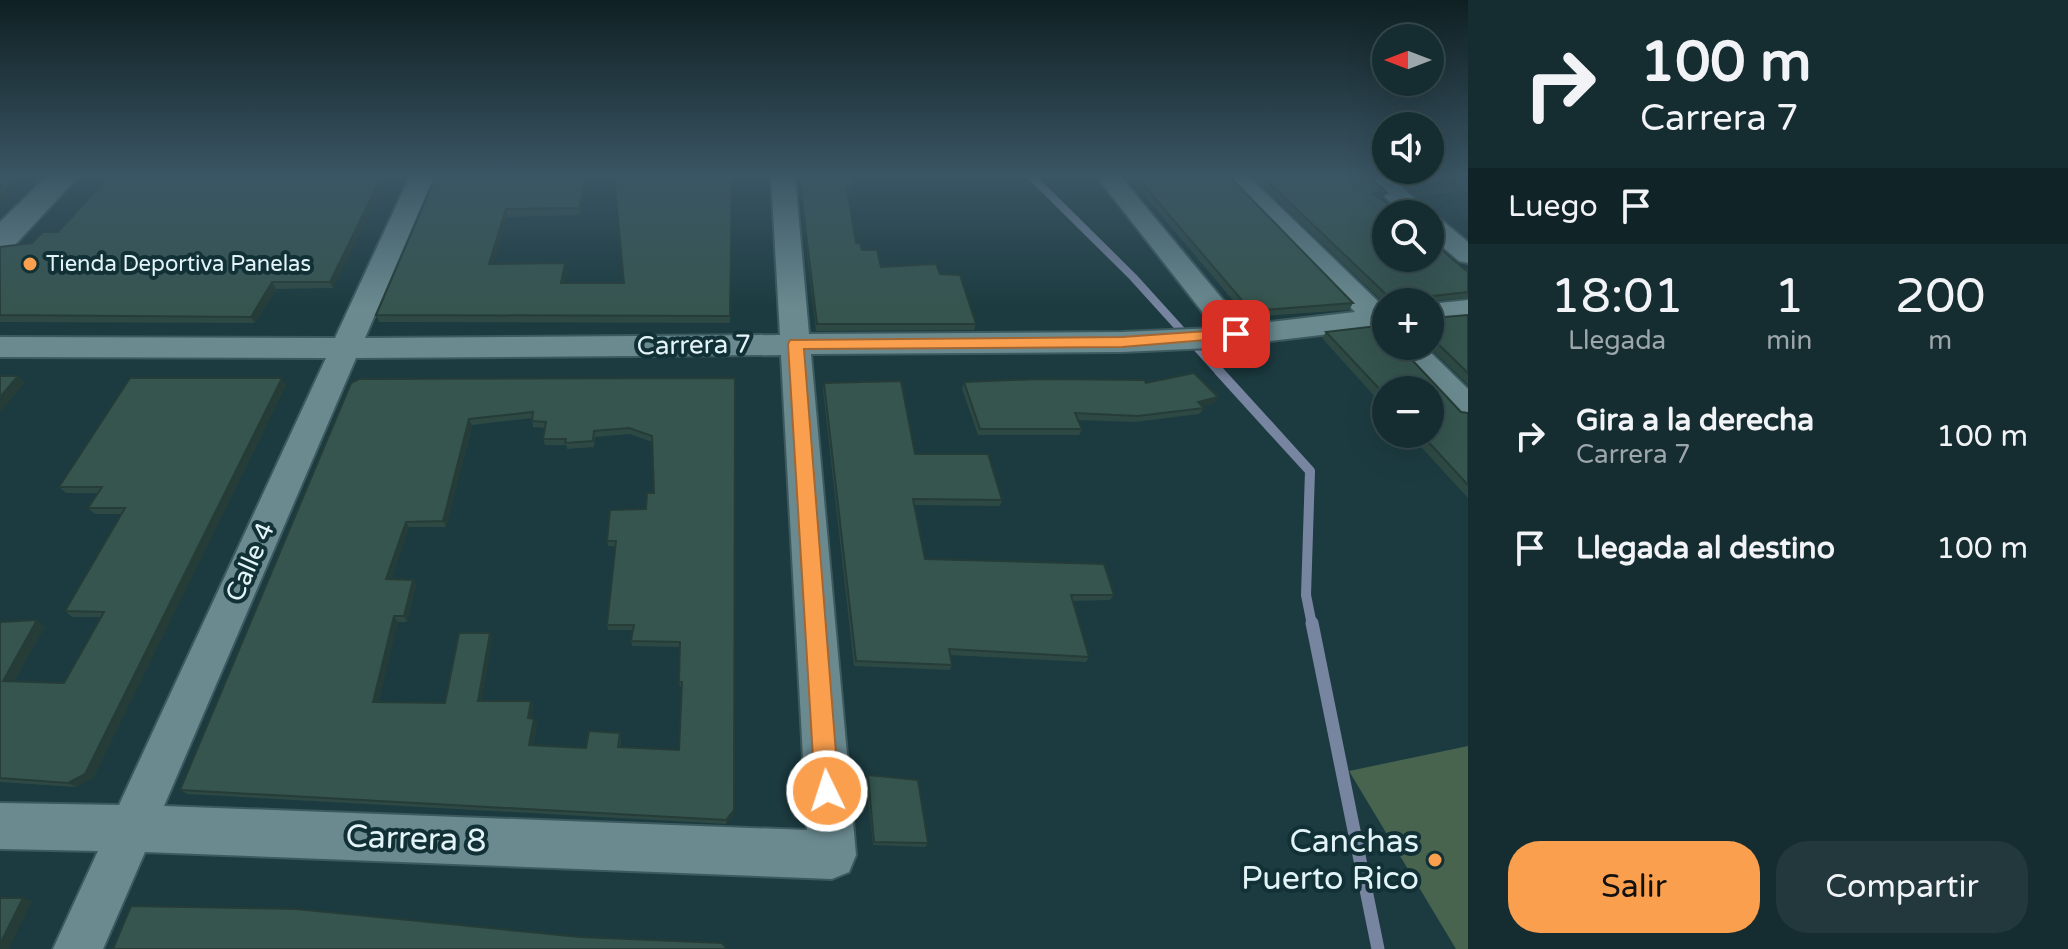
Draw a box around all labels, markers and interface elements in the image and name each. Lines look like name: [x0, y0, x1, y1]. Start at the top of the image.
north arrow: [1372, 24, 1444, 96]
map controls: [1372, 24, 1444, 448]
text: 100 m: [1640, 29, 1811, 96]
icon: right: [1508, 32, 1612, 136]
text: Carrera 7: [1640, 97, 1799, 140]
button: sound: [1372, 112, 1444, 184]
icon: arrive: [1614, 184, 1658, 228]
text: Luego: [1508, 188, 1598, 225]
button: search: [1372, 200, 1444, 272]
place label: Tienda Deportiva Panelas: [46, 251, 311, 277]
marker: Tienda Deportiva Panelas: [21, 255, 39, 273]
text: 18:01: [1551, 268, 1684, 326]
text: 1: [1774, 268, 1804, 326]
text: 200: [1895, 268, 1985, 326]
button: +: [1372, 288, 1444, 360]
pin: [1202, 300, 1270, 368]
icon: arrive: [1214, 312, 1258, 356]
text: Llegada: [1568, 325, 1666, 356]
text: min: [1766, 325, 1812, 356]
text: m: [1928, 325, 1952, 356]
street label: Carrera 7: [636, 329, 752, 361]
button: −: [1372, 376, 1444, 448]
text: Gira a la derecha: [1576, 402, 1814, 439]
icon: right: [1508, 414, 1552, 458]
text: 100 m: [1936, 418, 2028, 455]
text: Carrera 7: [1576, 439, 1691, 470]
street label: Calle 4: [219, 518, 281, 606]
icon: arrive: [1508, 526, 1552, 570]
text: Llegada al destino: [1576, 530, 1835, 567]
text: 100 m: [1936, 530, 2028, 567]
position arrow: [785, 749, 869, 833]
street label: Carrera 8: [345, 818, 487, 860]
place label: Canchas Puerto Rico: [1241, 823, 1419, 898]
button: Salir: [1508, 841, 1760, 933]
button: Compartir: [1776, 841, 2028, 933]
marker: Canchas Puerto Rico: [1426, 851, 1444, 869]

